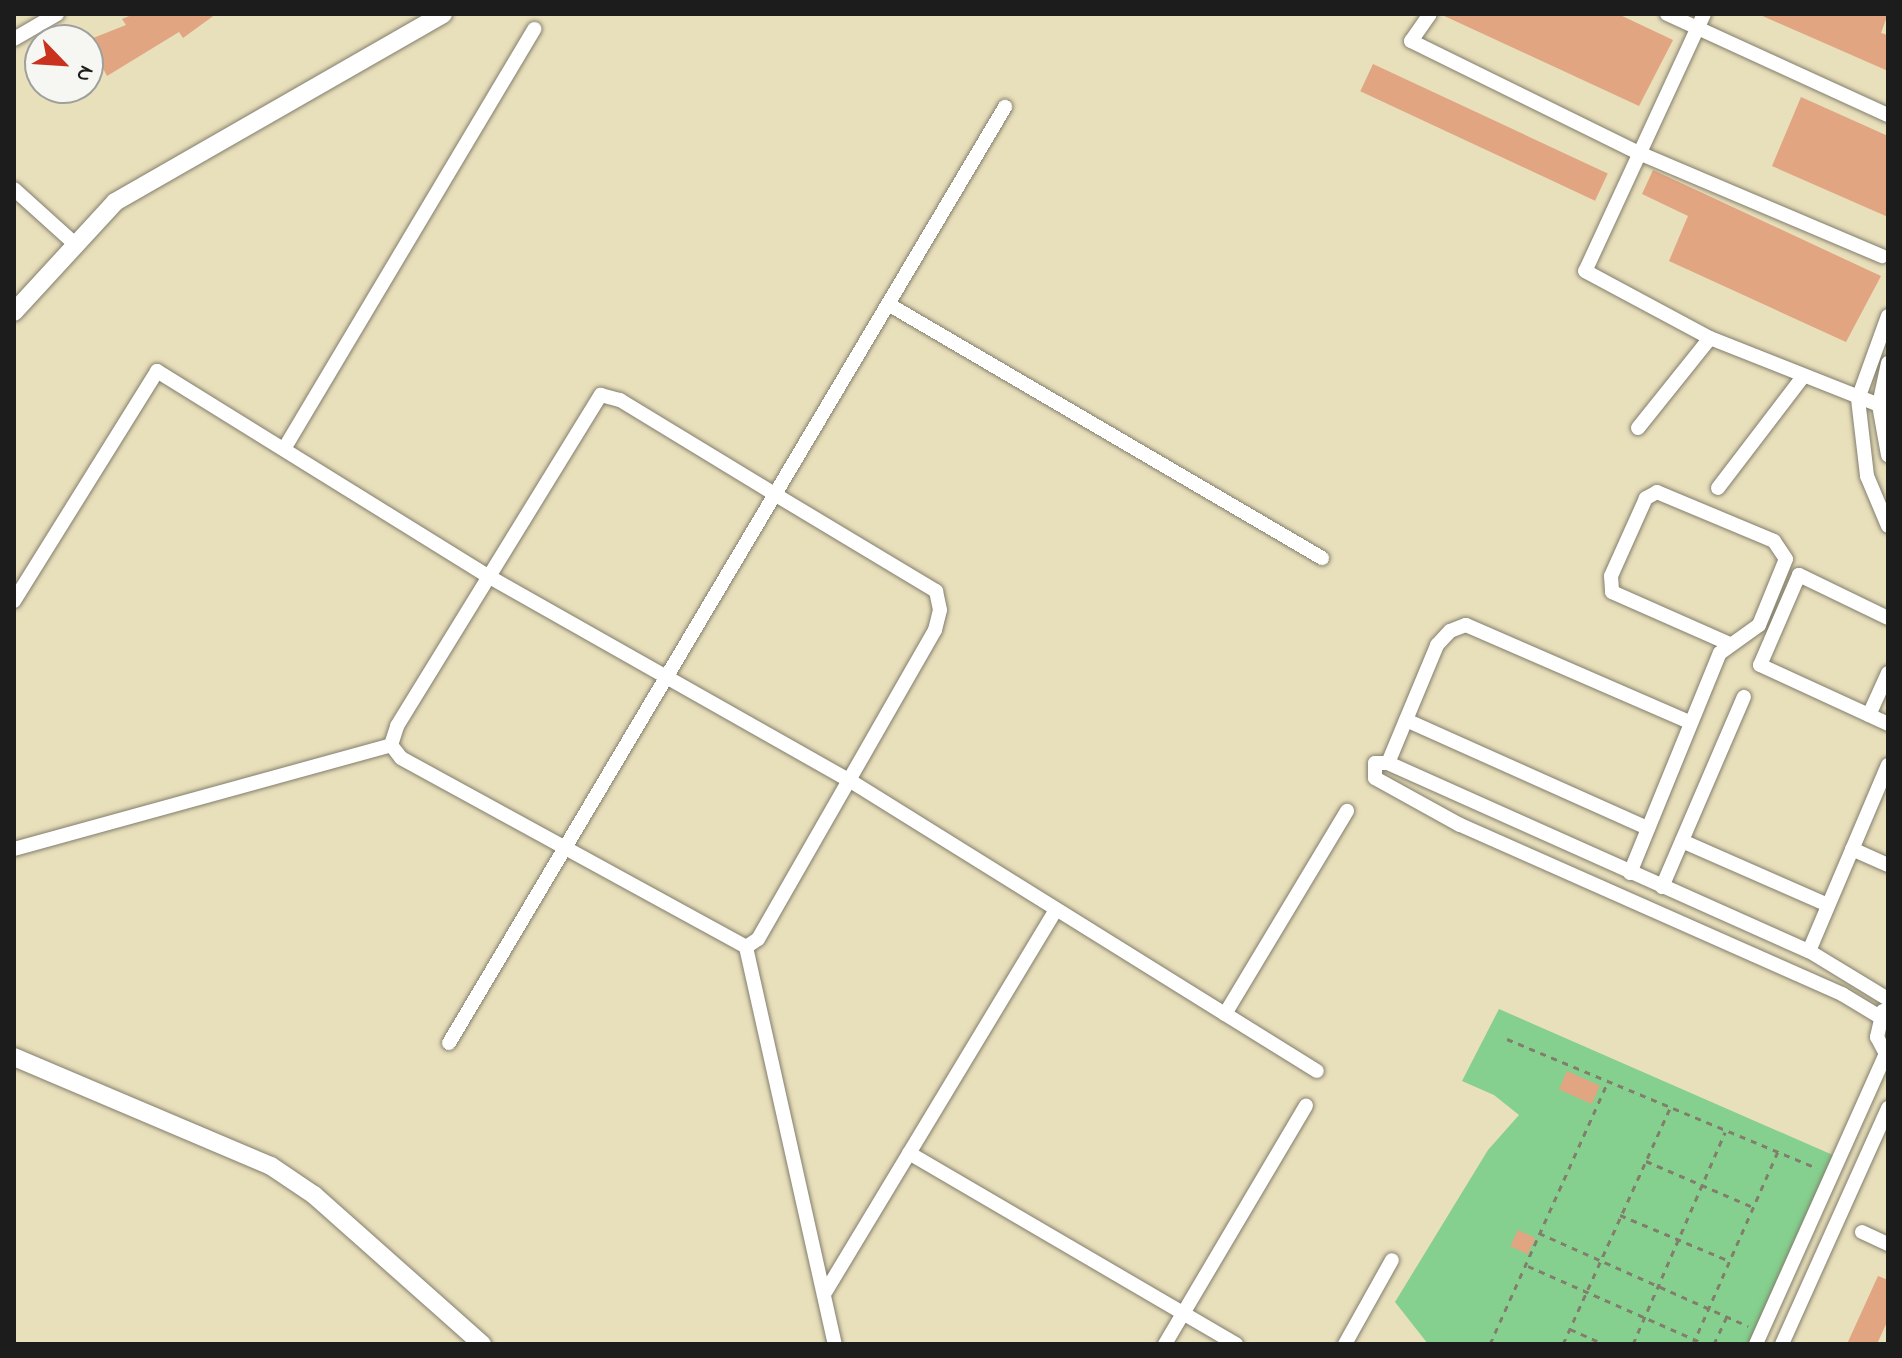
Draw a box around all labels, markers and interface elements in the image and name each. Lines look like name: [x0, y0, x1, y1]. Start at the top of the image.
north arrow: [24, 24, 104, 104]
text: N: [66, 60, 102, 87]

